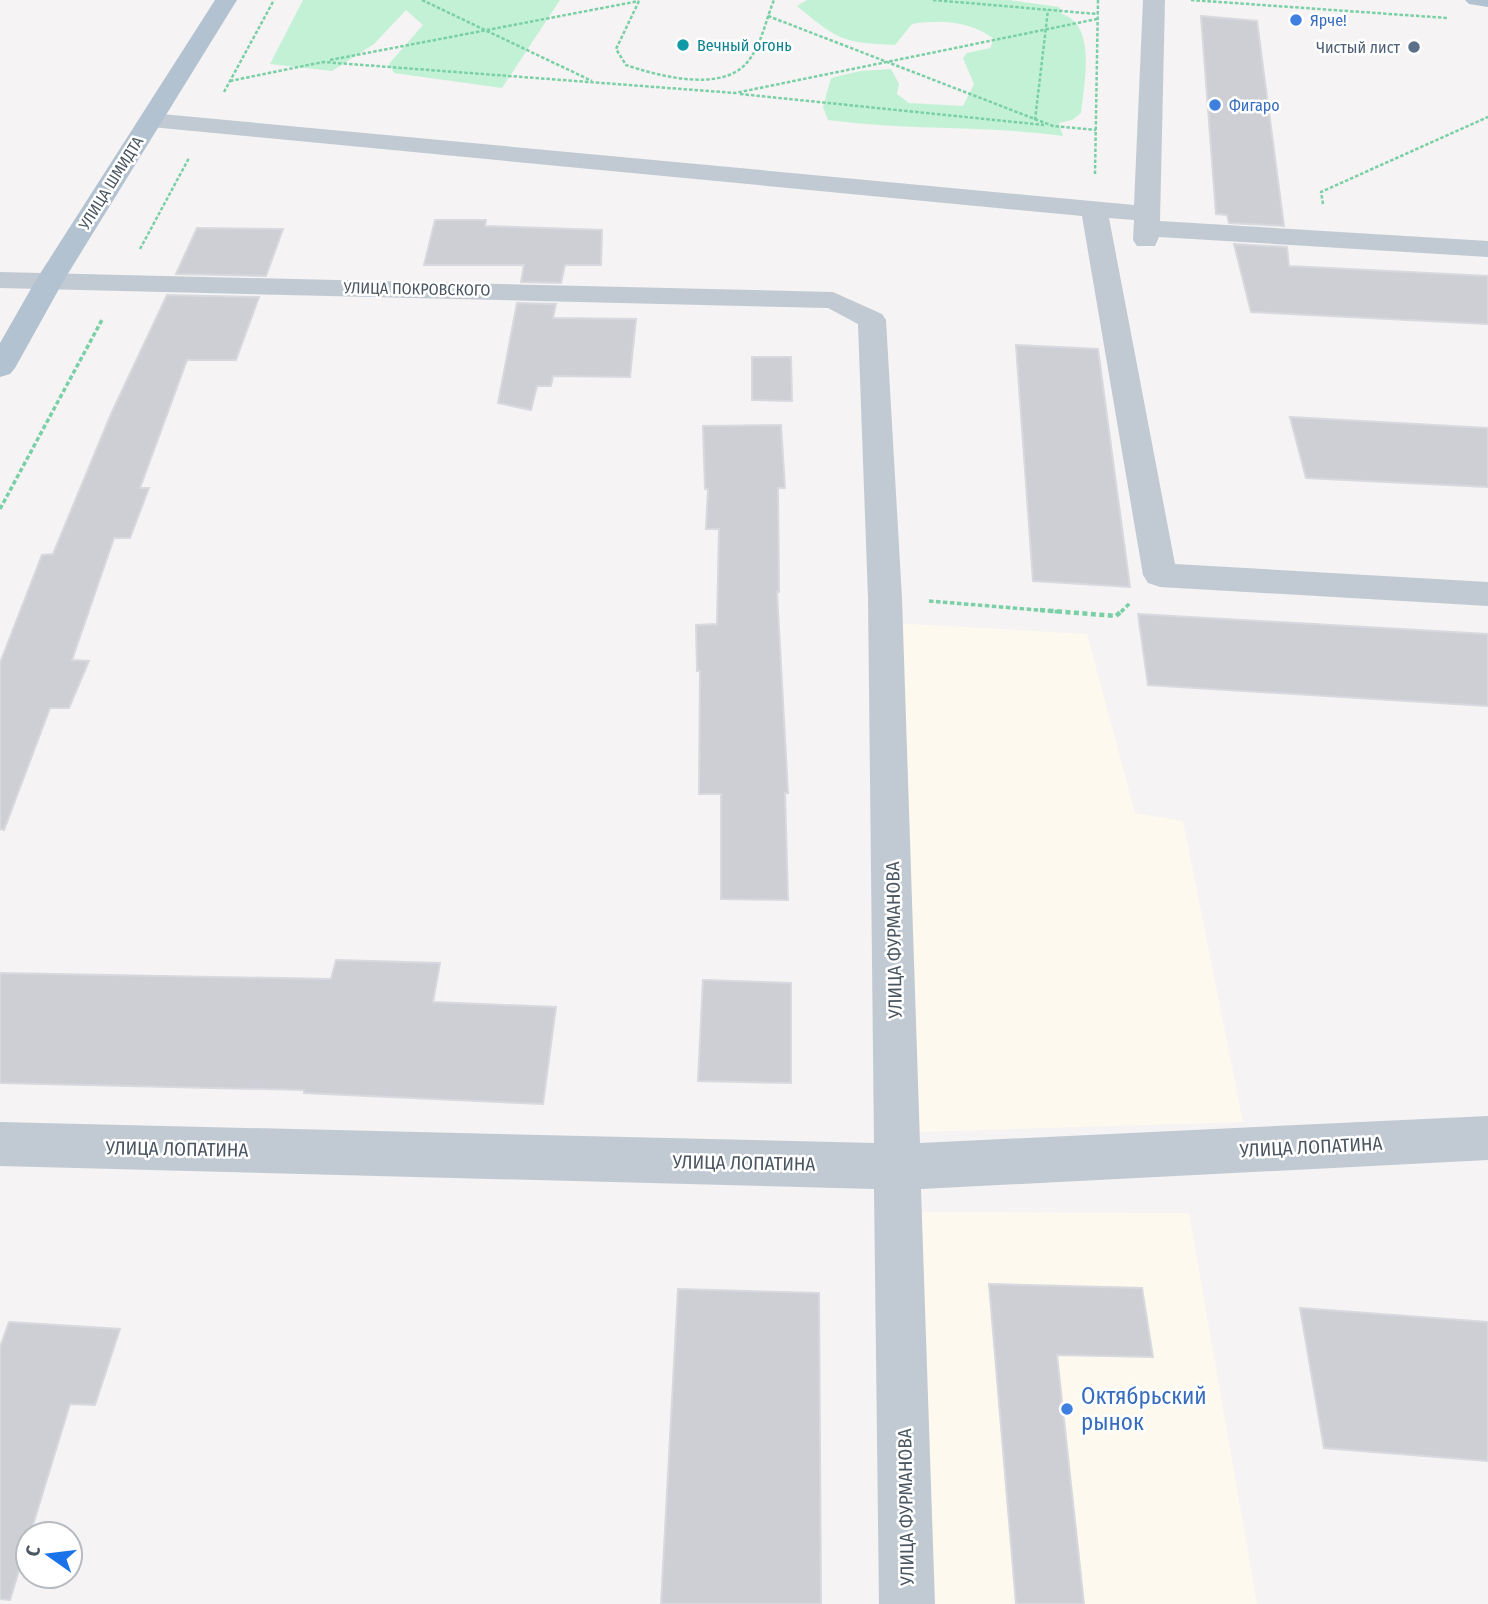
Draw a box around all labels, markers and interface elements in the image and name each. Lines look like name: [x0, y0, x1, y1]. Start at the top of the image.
place label: Ярче!: [1310, 11, 1347, 30]
marker: Ярче!: [1288, 12, 1304, 28]
place label: Вечный огонь: [697, 36, 792, 55]
marker: Вечный огонь: [675, 37, 691, 53]
place label: Чистый лист: [1316, 38, 1401, 57]
marker: Чистый лист: [1406, 39, 1422, 55]
place label: Фигаро: [1229, 96, 1280, 115]
marker: Фигаро: [1207, 97, 1223, 113]
street label: УЛИЦА ШМИДТА: [74, 132, 148, 234]
street label: УЛИЦА ПОКРОВСКОГО: [342, 278, 491, 300]
street label: УЛИЦА ФУРМАНОВА: [881, 861, 907, 1020]
street label: УЛИЦА ЛОПАТИНА: [1238, 1132, 1383, 1162]
street label: УЛИЦА ЛОПАТИНА: [104, 1136, 249, 1162]
street label: УЛИЦА ЛОПАТИНА: [671, 1150, 816, 1176]
place label: Октябрьский рынок: [1081, 1382, 1207, 1436]
marker: Октябрьский рынок: [1059, 1401, 1075, 1417]
street label: УЛИЦА ФУРМАНОВА: [893, 1428, 919, 1587]
north arrow: [14, 1520, 84, 1590]
text: С: [21, 1543, 45, 1559]

